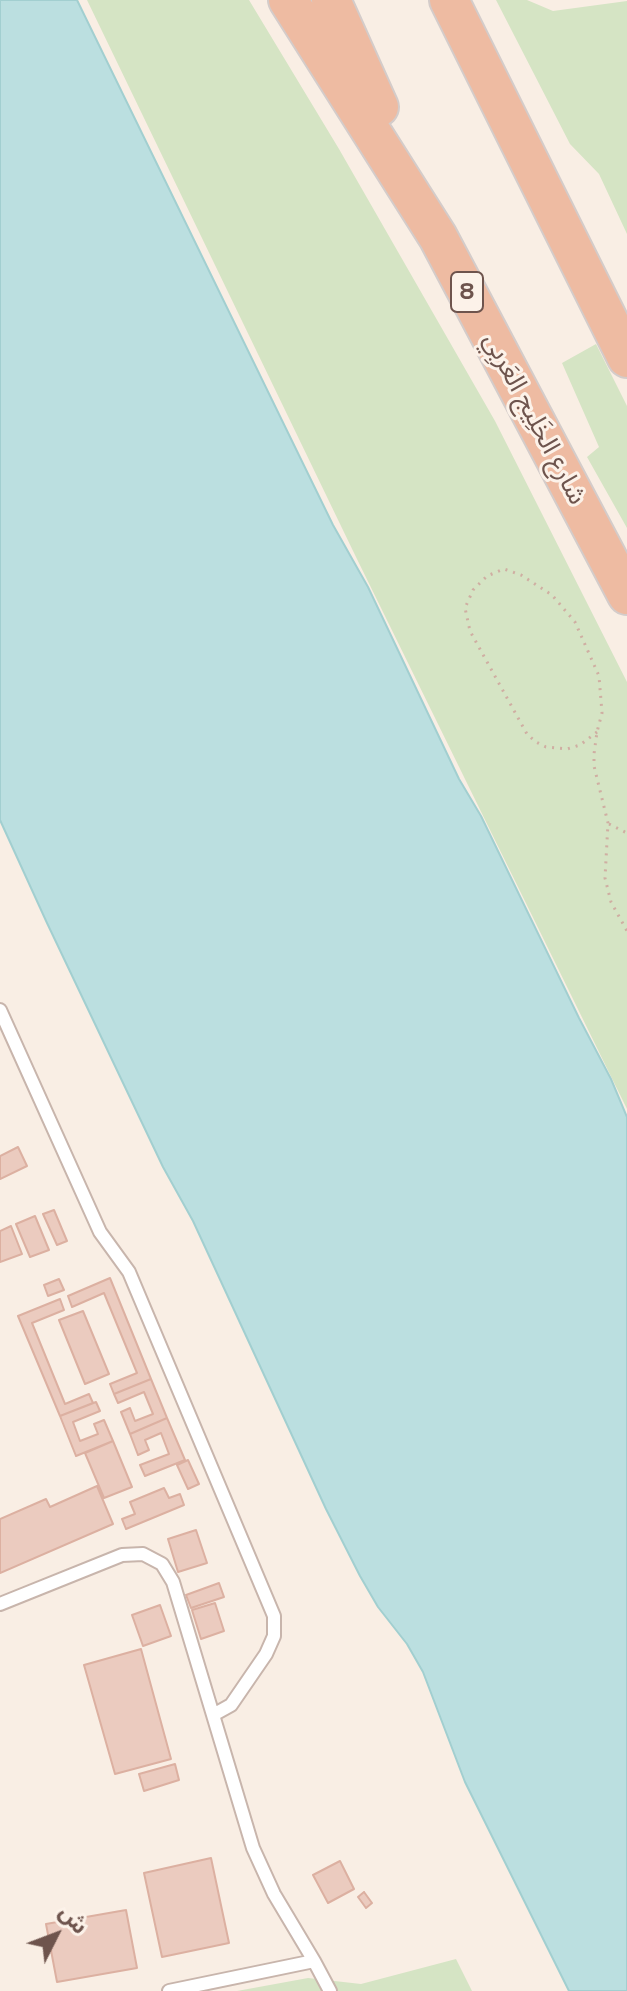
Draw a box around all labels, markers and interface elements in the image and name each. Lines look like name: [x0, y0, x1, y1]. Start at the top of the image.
road number: 8: [451, 272, 483, 312]
street label: شارع الخَلِيج العَربِي: [476, 328, 592, 510]
north arrow: [16, 1895, 96, 1975]
text: ش: [53, 1898, 94, 1940]

